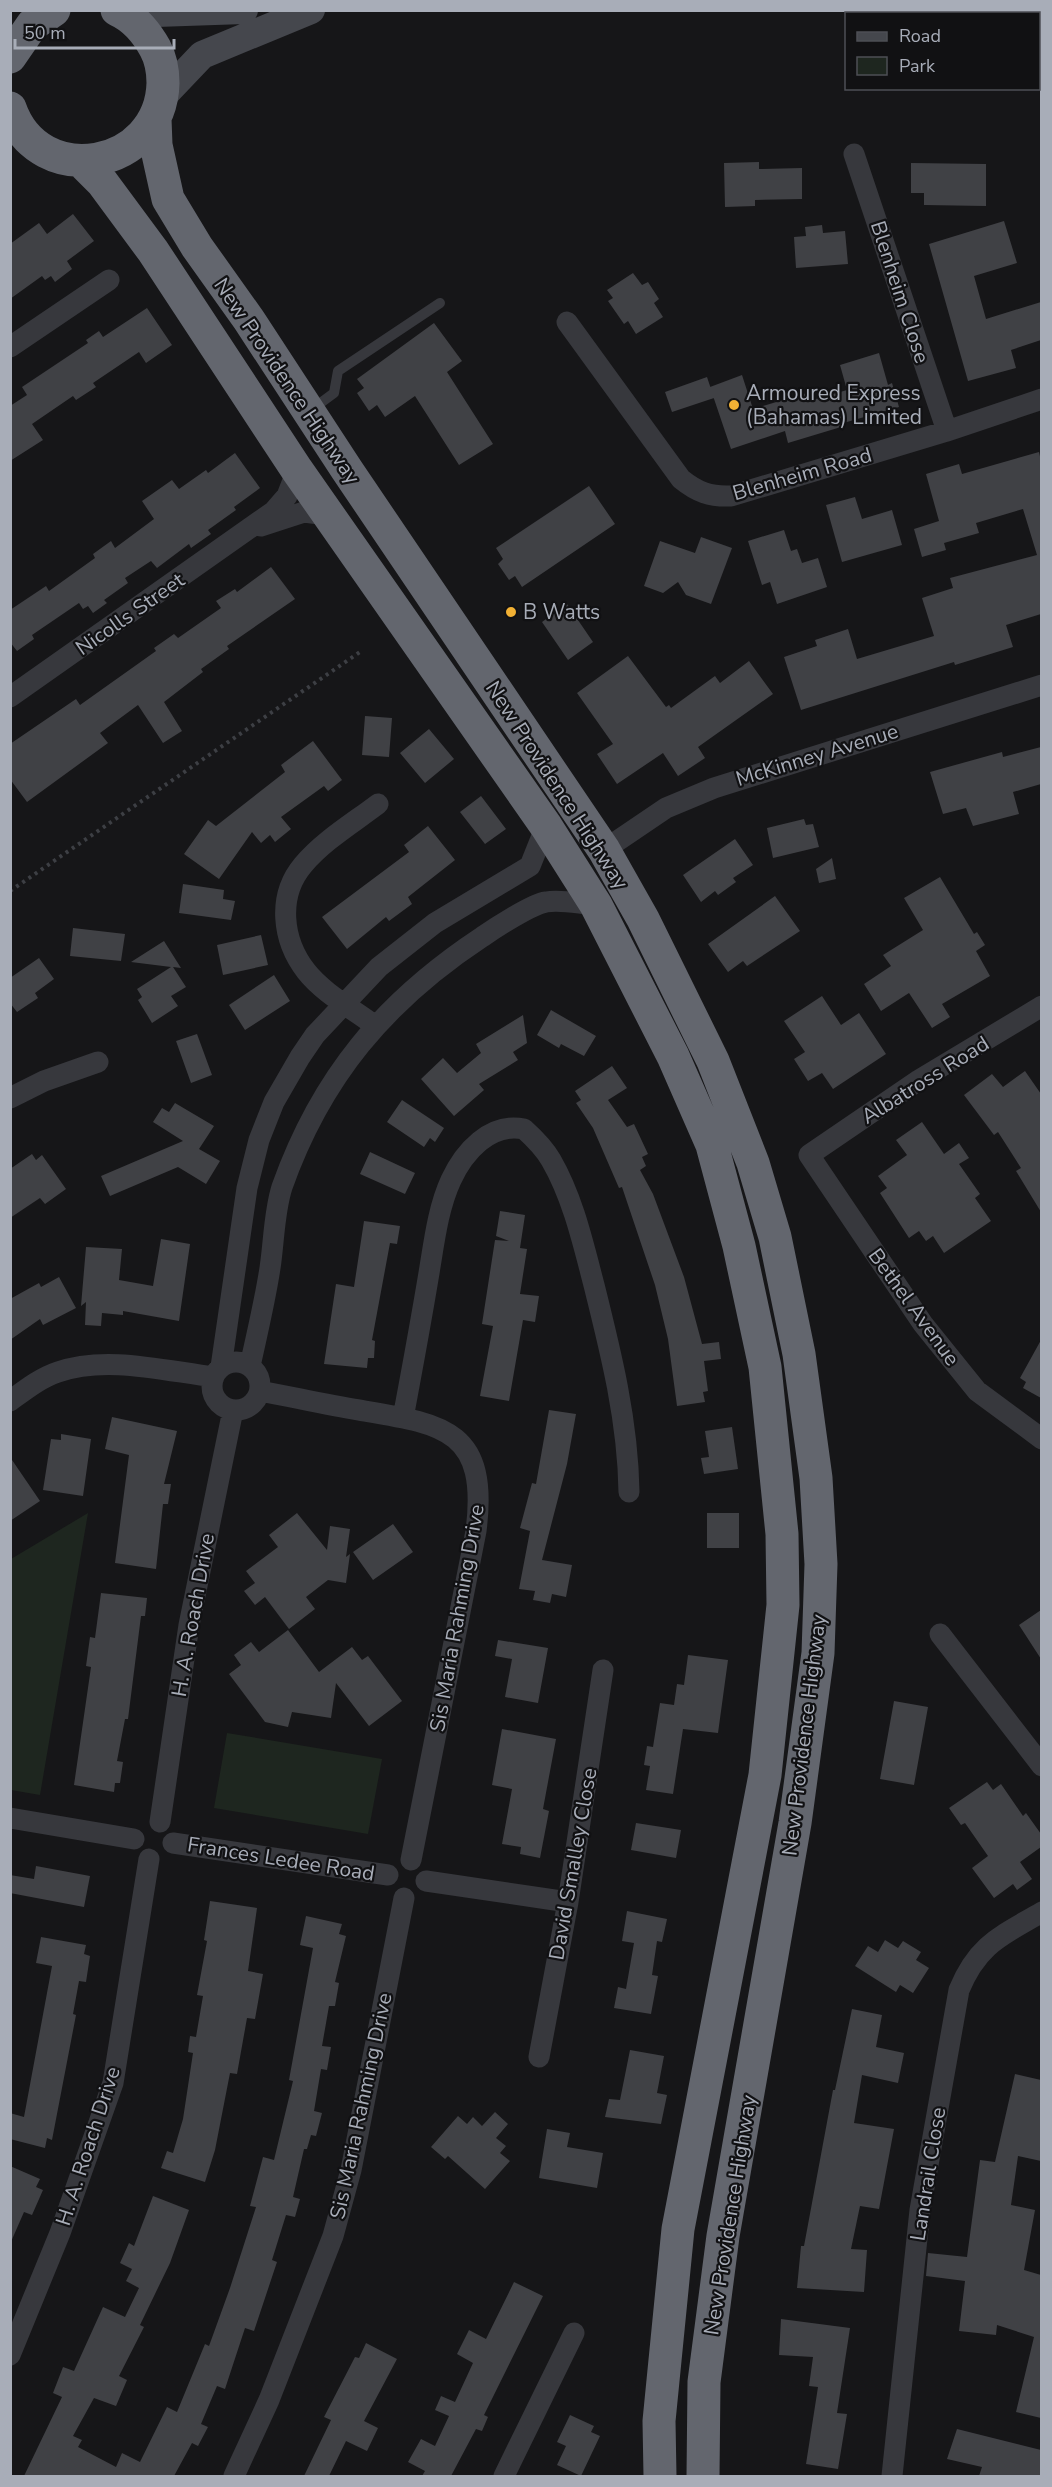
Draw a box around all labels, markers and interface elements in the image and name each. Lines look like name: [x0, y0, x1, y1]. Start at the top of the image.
scale bar: [15, 12, 174, 50]
legend: [845, 12, 1040, 90]
text: 50 m: [24, 21, 66, 45]
text: Road: [899, 24, 941, 48]
text: Park: [899, 54, 936, 78]
street label: Blenheim Close: [864, 217, 936, 367]
street label: New Providence Highway: [207, 272, 367, 490]
place label: Armoured Express (Bahamas) Limited: [746, 379, 922, 431]
marker: Armoured Express (Bahamas) Limited: [727, 398, 741, 412]
street label: Blenheim Road: [729, 441, 875, 507]
street label: Nicolls Street: [70, 566, 190, 662]
place label: B Watts: [523, 598, 600, 626]
marker: B Watts: [504, 605, 518, 619]
street label: New Providence Highway: [479, 675, 635, 895]
street label: McKinney Avenue: [732, 717, 902, 793]
street label: Albatross Road: [856, 1030, 994, 1130]
street label: Bethel Avenue: [862, 1243, 966, 1371]
street label: Sis Maria Rahming Drive: [423, 1502, 491, 1734]
street label: H. A. Roach Drive: [165, 1531, 221, 1699]
street label: New Providence Highway: [775, 1613, 833, 1857]
street label: David Smalley Close: [542, 1766, 604, 1962]
street label: Frances Ledee Road: [185, 1830, 377, 1888]
street label: Sis Maria Rahming Drive: [323, 1990, 399, 2222]
street label: H. A. Roach Drive: [49, 2063, 127, 2229]
street label: New Providence Highway: [697, 2093, 763, 2337]
street label: Landrail Close: [904, 2105, 952, 2243]

